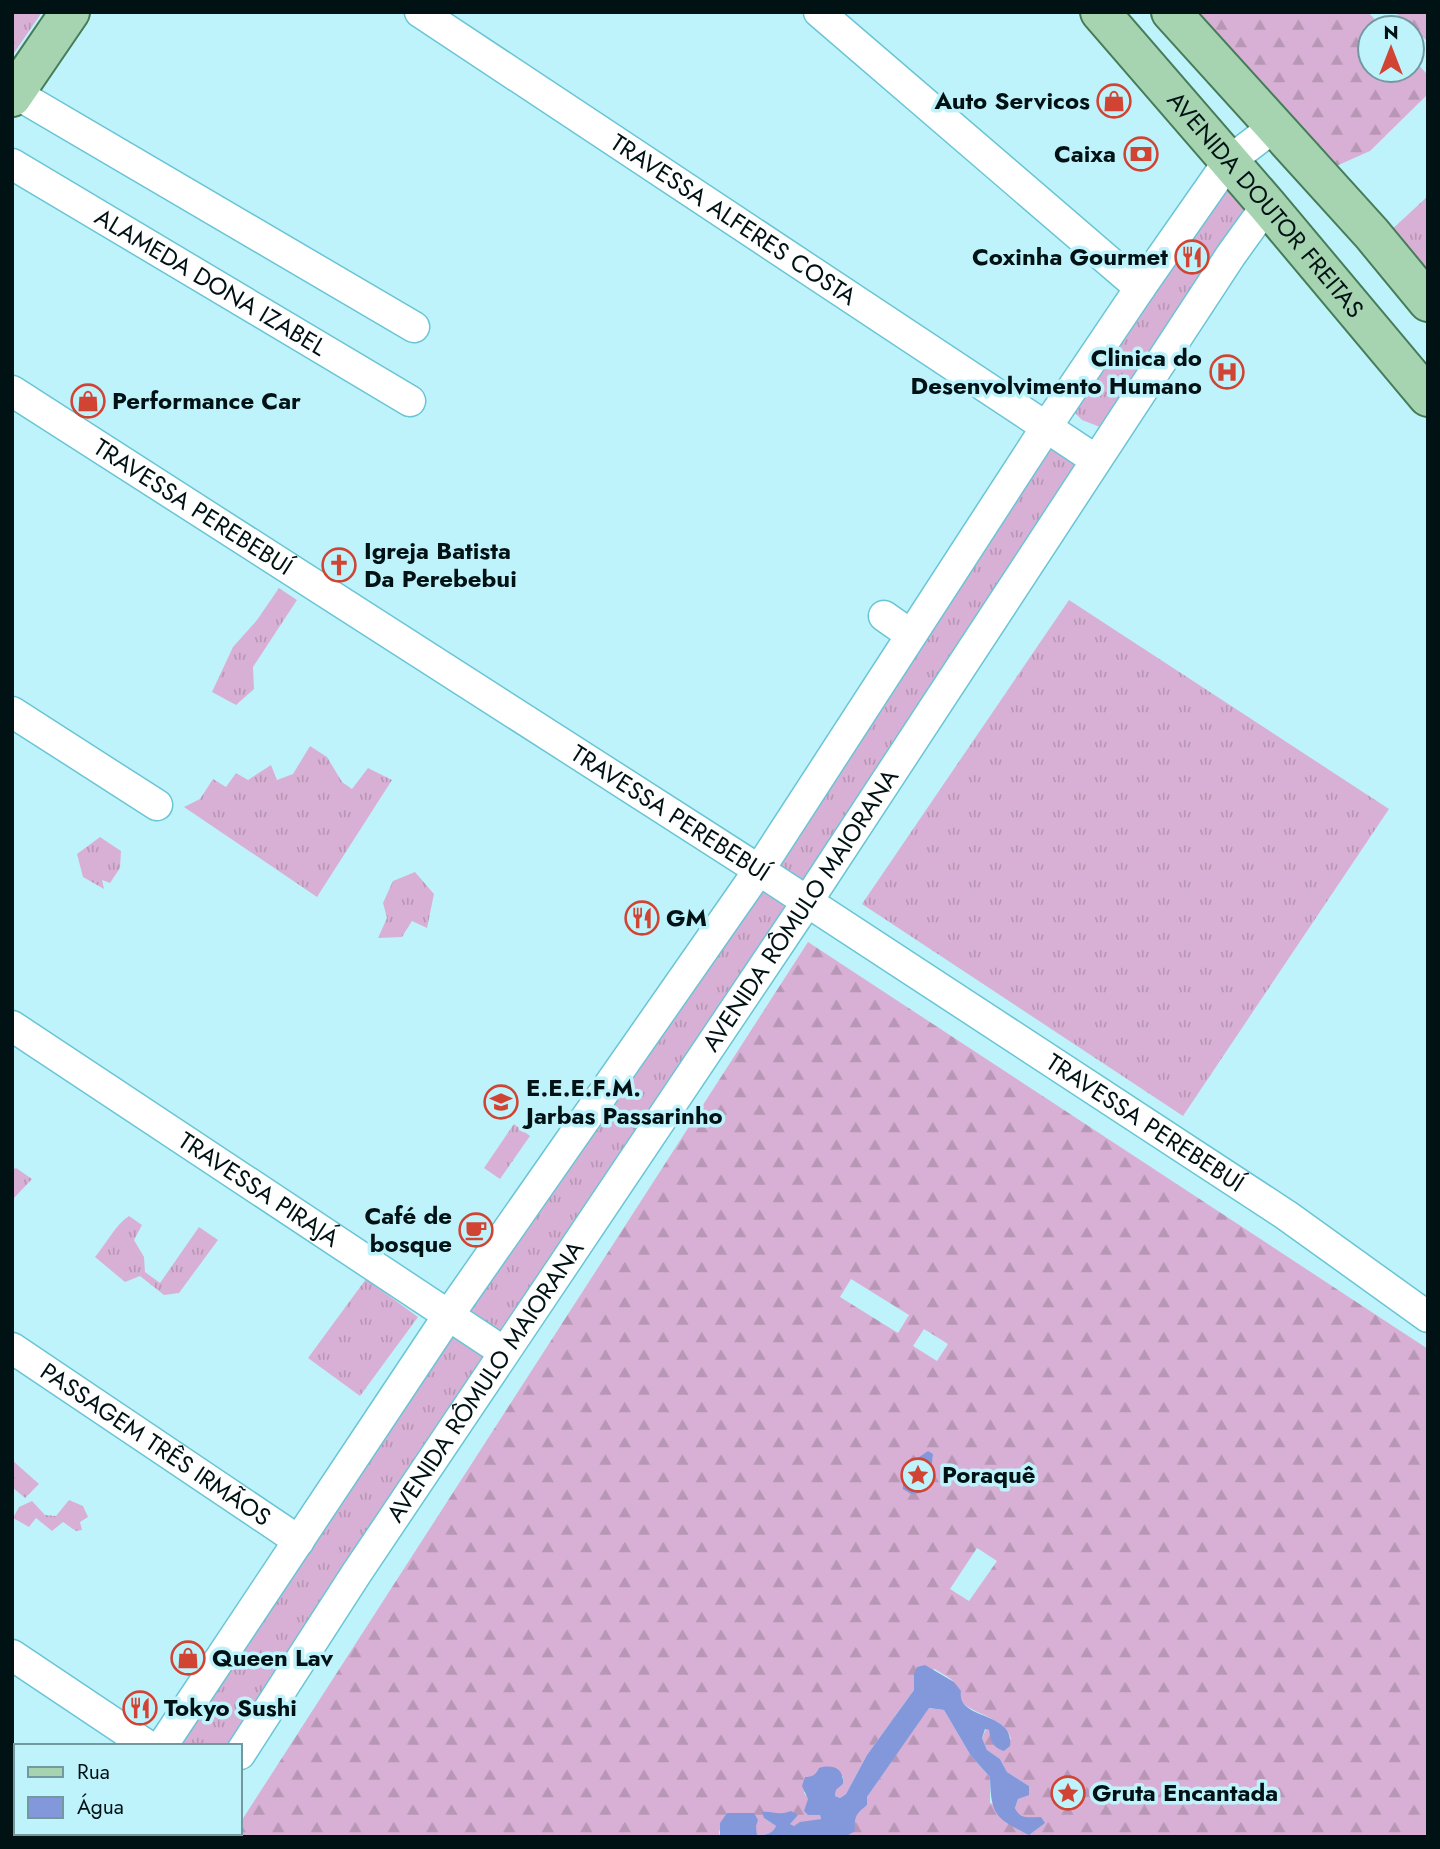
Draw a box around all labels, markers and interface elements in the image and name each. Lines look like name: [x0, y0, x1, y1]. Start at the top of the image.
north arrow: [1356, 14, 1426, 84]
text: N: [1383, 19, 1399, 46]
shop icon: Auto Servicos: [1095, 82, 1133, 120]
place label: Auto Servicos: [933, 83, 1090, 118]
street label: AVENIDA DOUTOR FREITAS: [1159, 83, 1372, 325]
street label: TRAVESSA ALFERES COSTA: [604, 125, 864, 314]
bank icon: Caixa: [1122, 135, 1160, 173]
place label: Caixa: [1054, 136, 1116, 171]
street label: ALAMEDA DONA IZABEL: [88, 199, 333, 364]
restaurant icon: Coxinha Gourmet: [1173, 238, 1211, 276]
place label: Coxinha Gourmet: [972, 239, 1168, 274]
place label: Clinica do Desenvolvimento Humano: [911, 340, 1202, 403]
hospital icon: Clinica do Desenvolvimento Humano: [1208, 353, 1246, 391]
shop icon: Performance Car: [69, 382, 107, 420]
place label: Performance Car: [112, 383, 301, 418]
street label: TRAVESSA PEREBEBUÍ: [87, 430, 301, 584]
place label: Igreja Batista Da Perebebui: [364, 533, 517, 596]
church icon: Igreja Batista Da Perebebui: [320, 546, 358, 584]
street label: TRAVESSA PEREBEBUÍ: [564, 736, 778, 890]
street label: AVENIDA RÔMULO MAIORANA: [694, 762, 907, 1058]
restaurant icon: GM: [623, 899, 661, 937]
place label: GM: [666, 900, 707, 935]
street label: TRAVESSA PEREBEBUÍ: [1040, 1045, 1252, 1201]
place label: E.E.E.F.M. Jarbas Passarinho: [522, 1070, 723, 1133]
school or university icon: E.E.E.F.M. Jarbas Passarinho: [482, 1083, 520, 1121]
street label: TRAVESSA PIRAJÁ: [172, 1123, 347, 1255]
place label: Café de bosque: [364, 1198, 452, 1261]
cafe icon: Café de bosque: [457, 1211, 495, 1249]
street label: AVENIDA RÔMULO MAIORANA: [378, 1233, 592, 1529]
street label: PASSAGEM TRÊS IRMÃOS: [33, 1354, 278, 1534]
place icon: Poraquê: [899, 1456, 937, 1494]
place label: Poraquê: [942, 1457, 1036, 1492]
shop icon: Queen Lav: [169, 1639, 207, 1677]
place label: Queen Lav: [212, 1640, 334, 1675]
restaurant icon: Tokyo Sushi: [121, 1689, 159, 1727]
place label: Tokyo Sushi: [164, 1690, 297, 1725]
legend: [14, 1744, 242, 1835]
text: Rua: [77, 1757, 110, 1787]
place icon: Gruta Encantada: [1049, 1774, 1087, 1812]
place label: Gruta Encantada: [1092, 1775, 1278, 1810]
text: Água: [77, 1792, 124, 1822]

